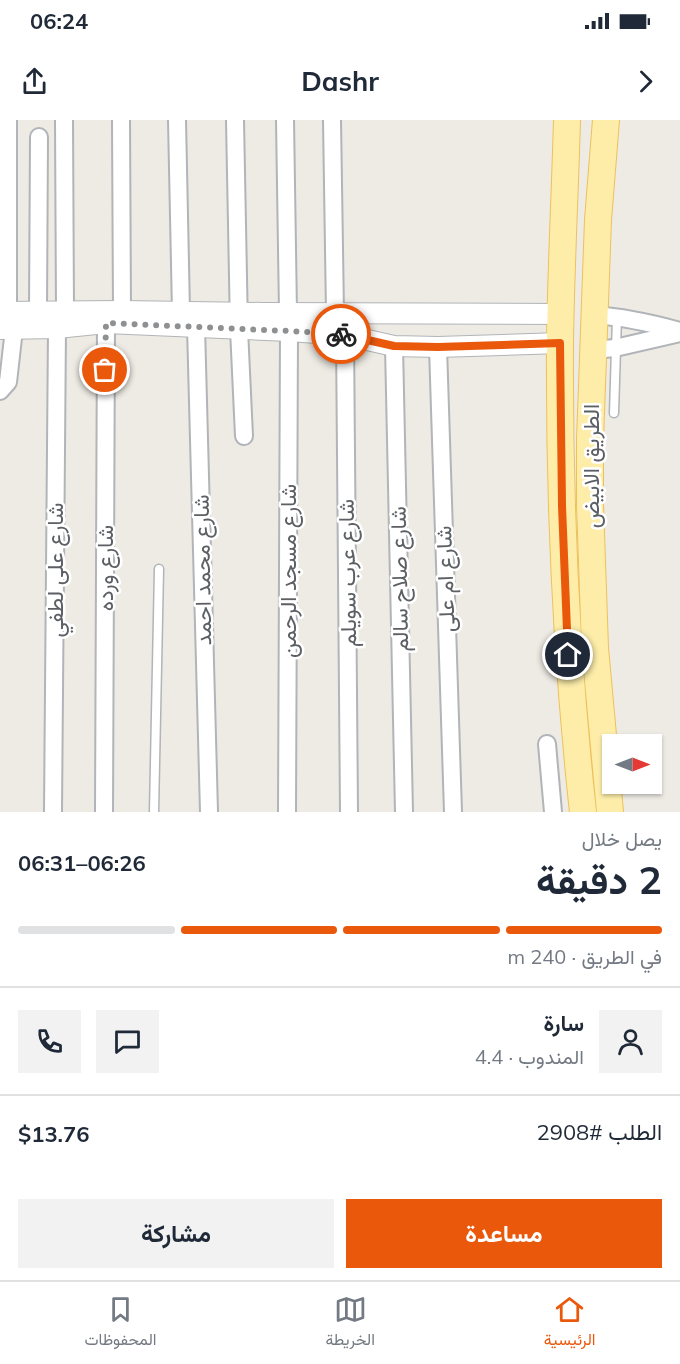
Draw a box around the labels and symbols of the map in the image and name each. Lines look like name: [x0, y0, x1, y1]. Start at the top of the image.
courier: [311, 304, 371, 364]
pin: [79, 344, 130, 395]
street label: الطريق الابيض: [577, 404, 605, 528]
street label: شارع مسجد الرحمن: [274, 484, 303, 658]
street label: شارع محمد احمد: [187, 494, 218, 646]
street label: شارع عرب سويلم: [332, 499, 363, 647]
street label: شارع على لطفي: [41, 503, 74, 637]
street label: شارع صلاح سالم: [384, 506, 415, 652]
street label: شارع ورده: [91, 525, 120, 611]
street label: شارع ام على: [429, 525, 462, 633]
pin: [542, 629, 593, 680]
north arrow: [602, 734, 662, 794]

